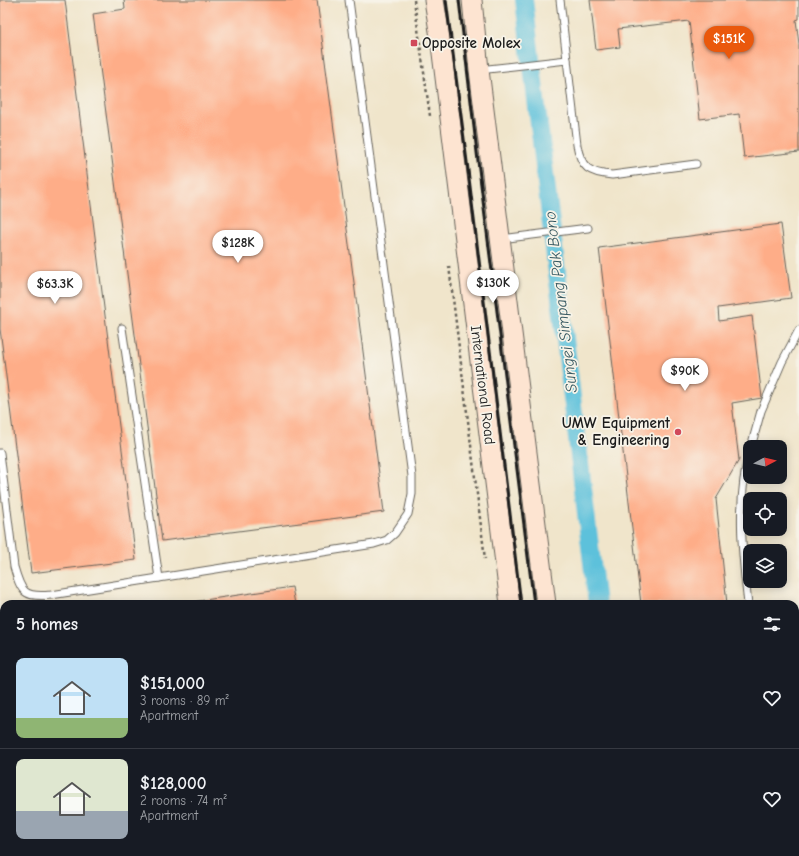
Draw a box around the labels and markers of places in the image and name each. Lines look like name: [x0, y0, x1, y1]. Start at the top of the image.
pin: $151K: [701, 26, 757, 60]
place label: Opposite Molex: [422, 34, 521, 52]
marker: Opposite Molex: [409, 38, 419, 48]
pin: $128K: [210, 230, 266, 264]
pin: $130K: [465, 270, 521, 304]
pin: $63.3K: [22, 271, 88, 305]
pin: $90K: [661, 358, 709, 392]
place label: UMW Equipment & Engineering: [562, 414, 671, 449]
marker: UMW Equipment & Engineering: [673, 427, 683, 437]

